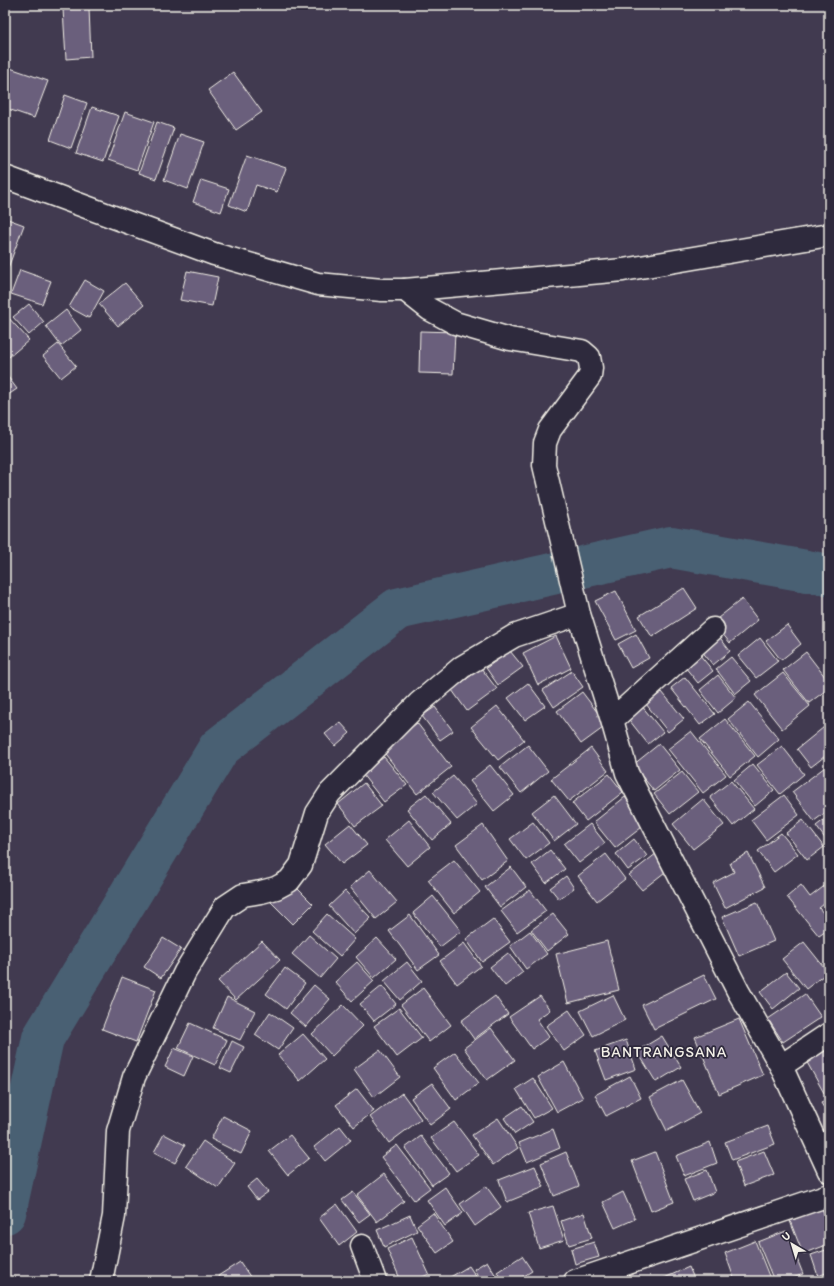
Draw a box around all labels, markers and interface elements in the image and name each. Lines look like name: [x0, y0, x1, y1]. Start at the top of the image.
district label: BANTRANGSANA: [601, 1043, 727, 1061]
north arrow: [772, 1224, 812, 1264]
text: U: [779, 1229, 793, 1244]

